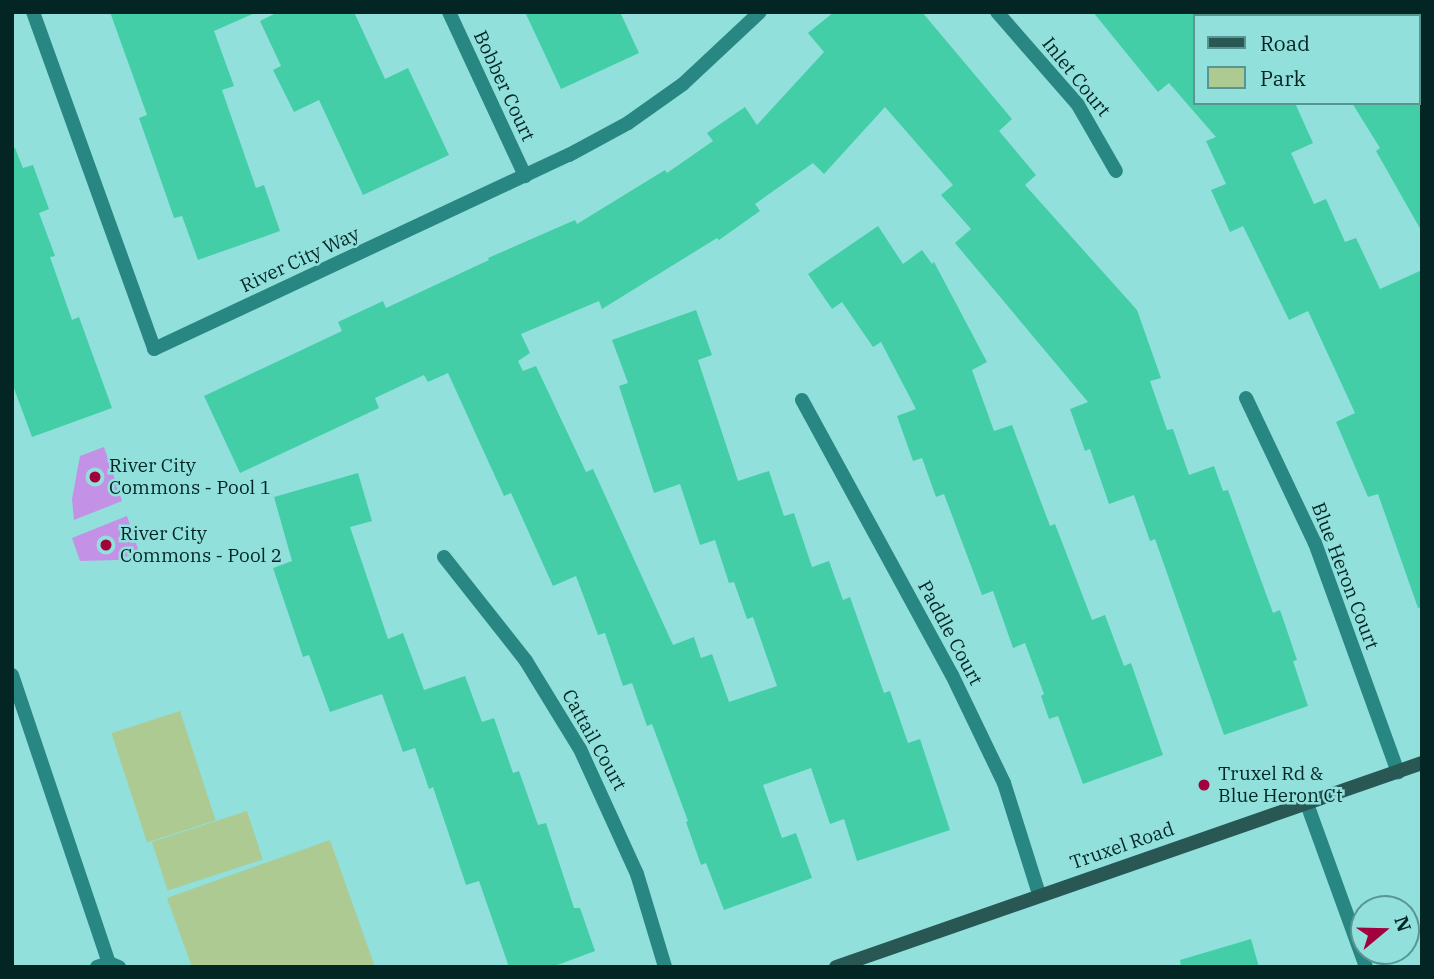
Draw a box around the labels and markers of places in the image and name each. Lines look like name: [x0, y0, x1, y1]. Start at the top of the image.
place label: River City Commons - Pool 1: [109, 455, 271, 499]
marker: River City Commons - Pool 1: [87, 469, 103, 485]
place label: River City Commons - Pool 2: [120, 523, 282, 567]
marker: River City Commons - Pool 2: [98, 537, 114, 553]
place label: Truxel Rd & Blue Heron Ct: [1218, 763, 1343, 807]
marker: Truxel Rd & Blue Heron Ct: [1196, 777, 1212, 793]

